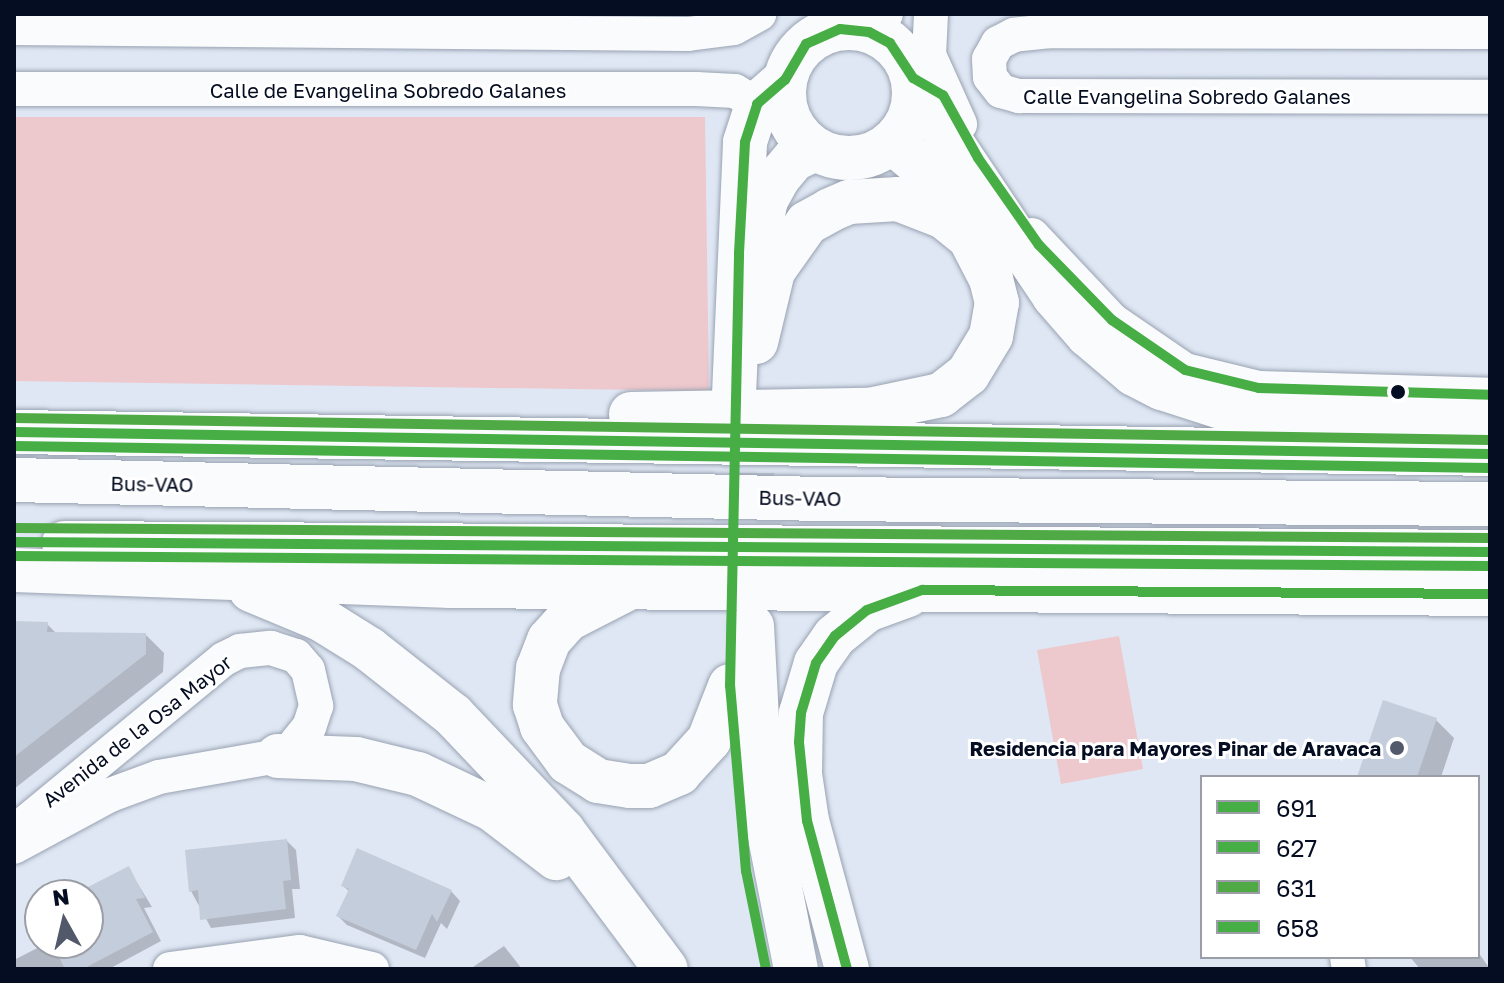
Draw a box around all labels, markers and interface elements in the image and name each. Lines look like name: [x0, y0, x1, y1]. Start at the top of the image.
street label: Calle de Evangelina Sobredo Galanes: [210, 78, 566, 102]
street label: Calle Evangelina Sobredo Galanes: [1023, 84, 1351, 108]
unlabelled marker: [1390, 384, 1406, 400]
street label: Bus-VAO: [110, 471, 194, 497]
street label: Bus-VAO: [758, 485, 842, 511]
street label: Avenida de la Osa Mayor: [38, 650, 236, 812]
place label: Residencia para Mayores Pinar de Aravaca: [969, 736, 1381, 760]
marker: Residencia para Mayores Pinar de Aravaca: [1388, 739, 1406, 757]
legend: [1200, 775, 1480, 959]
text: 691: [1276, 793, 1317, 822]
text: 627: [1276, 833, 1317, 862]
text: 631: [1276, 873, 1316, 902]
north arrow: [24, 879, 104, 959]
text: N: [51, 882, 71, 911]
text: 658: [1276, 913, 1319, 942]

